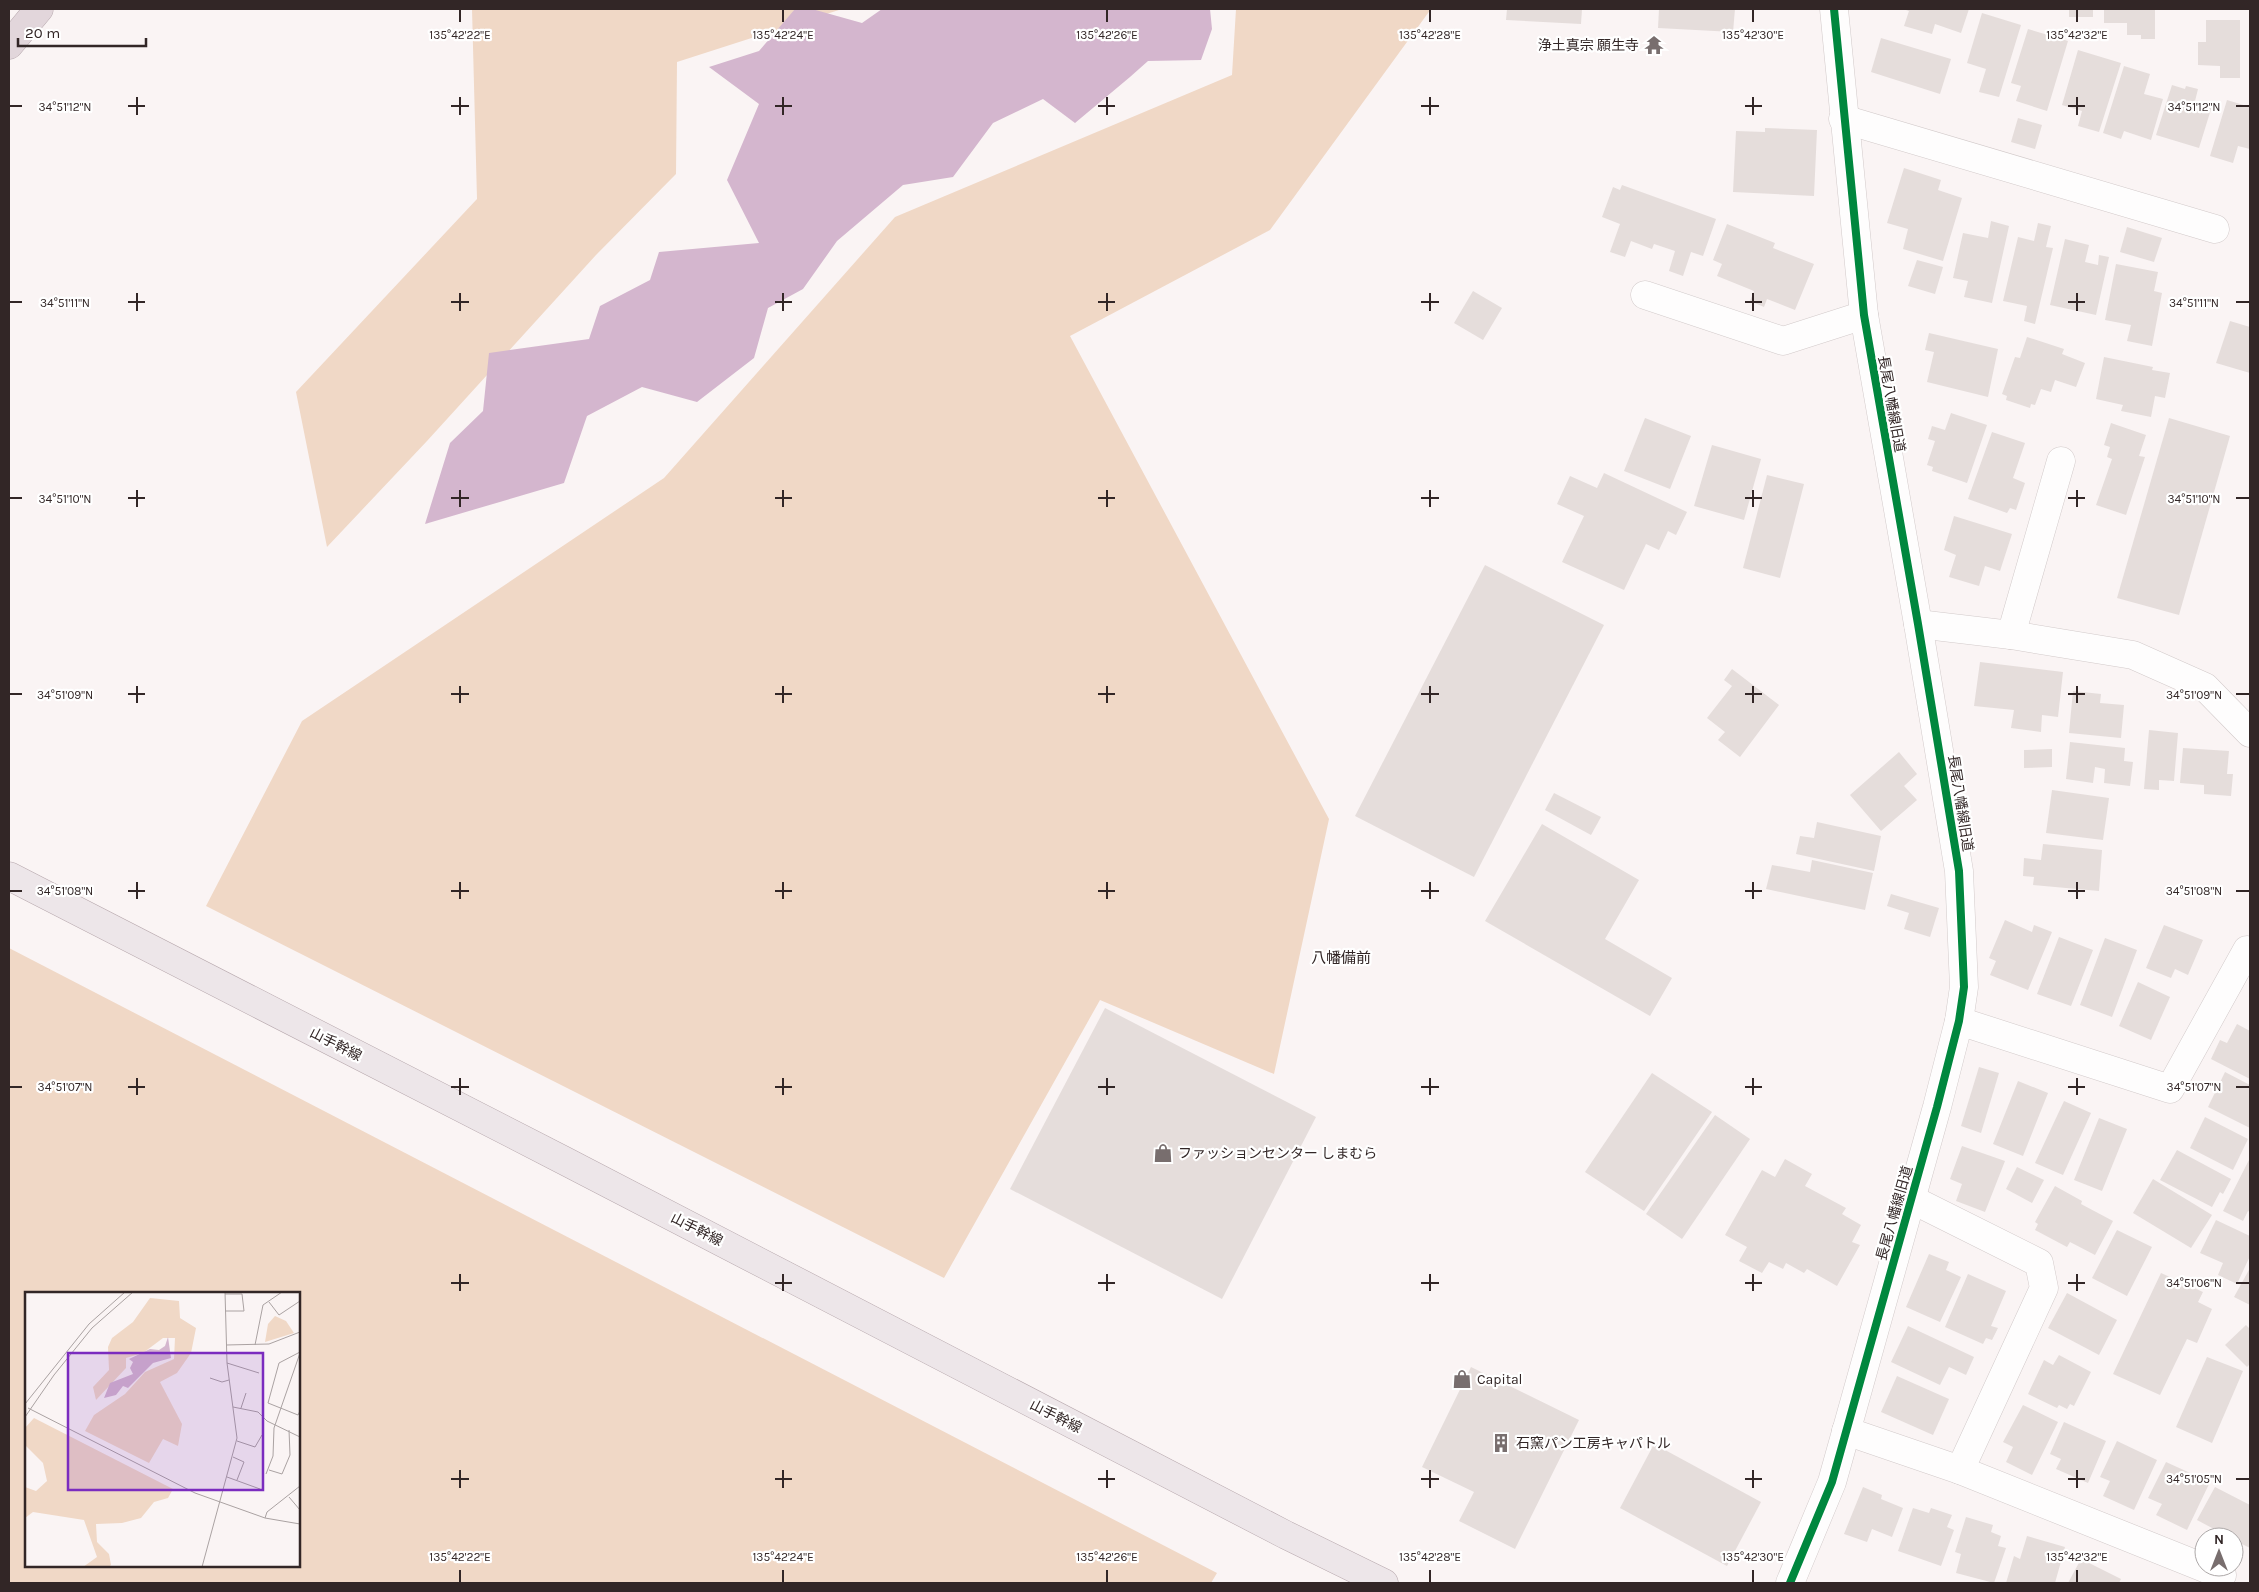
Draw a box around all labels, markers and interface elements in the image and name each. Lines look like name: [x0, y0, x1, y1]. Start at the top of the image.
scale bar: [18, 15, 145, 47]
text: 20 m: [25, 24, 60, 42]
text: 135°42'22"E: [429, 28, 491, 42]
text: 135°42'24"E: [752, 28, 814, 42]
text: 135°42'26"E: [1076, 28, 1138, 42]
text: 135°42'28"E: [1399, 28, 1461, 42]
text: 135°42'30"E: [1722, 28, 1784, 42]
text: 135°42'32"E: [2046, 28, 2108, 42]
temple icon: 浄土真宗 願生寺: [1643, 34, 1665, 56]
place label: 浄土真宗 願生寺: [1538, 37, 1639, 54]
text: 34°51'12"N: [38, 100, 92, 114]
text: 34°51'12"N: [2167, 100, 2221, 114]
text: 34°51'11"N: [40, 296, 90, 310]
text: 34°51'11"N: [2169, 296, 2219, 310]
street label: 長尾八幡線旧道: [1875, 354, 1908, 454]
text: 34°51'10"N: [38, 492, 92, 506]
text: 34°51'10"N: [2167, 492, 2221, 506]
text: 34°51'09"N: [37, 688, 93, 702]
text: 34°51'09"N: [2166, 688, 2222, 702]
street label: 長尾八幡線旧道: [1944, 753, 1977, 853]
text: 34°51'08"N: [37, 884, 93, 898]
text: 34°51'08"N: [2166, 884, 2222, 898]
district label: 八幡備前: [1311, 949, 1371, 967]
street label: 山手幹線: [307, 1024, 365, 1065]
text: 34°51'07"N: [38, 1080, 92, 1094]
text: 34°51'07"N: [2167, 1080, 2221, 1094]
shop icon: ファッションセンター しまむら: [1152, 1142, 1174, 1164]
place label: ファッションセンター しまむら: [1178, 1145, 1377, 1162]
street label: 長尾八幡線旧道: [1873, 1164, 1916, 1263]
street label: 山手幹線: [668, 1209, 726, 1250]
text: 34°51'06"N: [2166, 1276, 2222, 1290]
inset map: [25, 1292, 300, 1567]
shop icon: Capital: [1451, 1368, 1473, 1390]
place label: Capital: [1477, 1371, 1523, 1388]
street label: 山手幹線: [1027, 1396, 1085, 1437]
building icon: 石窯パン工房キャパトル: [1490, 1432, 1512, 1454]
place label: 石窯パン工房キャパトル: [1516, 1435, 1671, 1452]
text: 34°51'05"N: [2166, 1472, 2222, 1486]
north arrow: [2194, 1527, 2244, 1577]
text: N: [2214, 1531, 2224, 1548]
text: 135°42'22"E: [429, 1550, 491, 1564]
text: 135°42'24"E: [752, 1550, 814, 1564]
text: 135°42'26"E: [1076, 1550, 1138, 1564]
text: 135°42'28"E: [1399, 1550, 1461, 1564]
text: 135°42'30"E: [1722, 1550, 1784, 1564]
text: 135°42'32"E: [2046, 1550, 2108, 1564]

